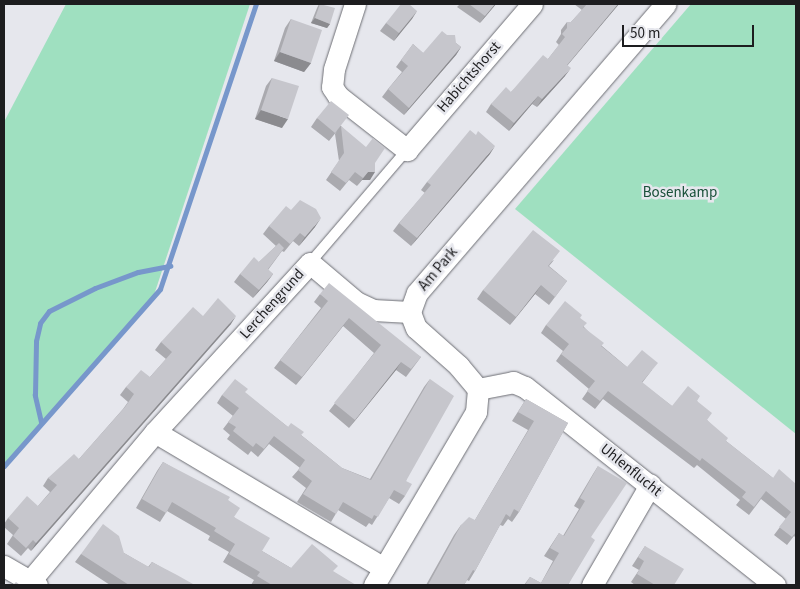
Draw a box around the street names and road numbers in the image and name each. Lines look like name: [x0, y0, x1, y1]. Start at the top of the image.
street label: Habichtshorst: [433, 38, 505, 116]
street label: Am Park: [415, 243, 461, 295]
street label: Lerchengrund: [236, 265, 308, 343]
street label: Uhlenflucht: [597, 440, 665, 500]

